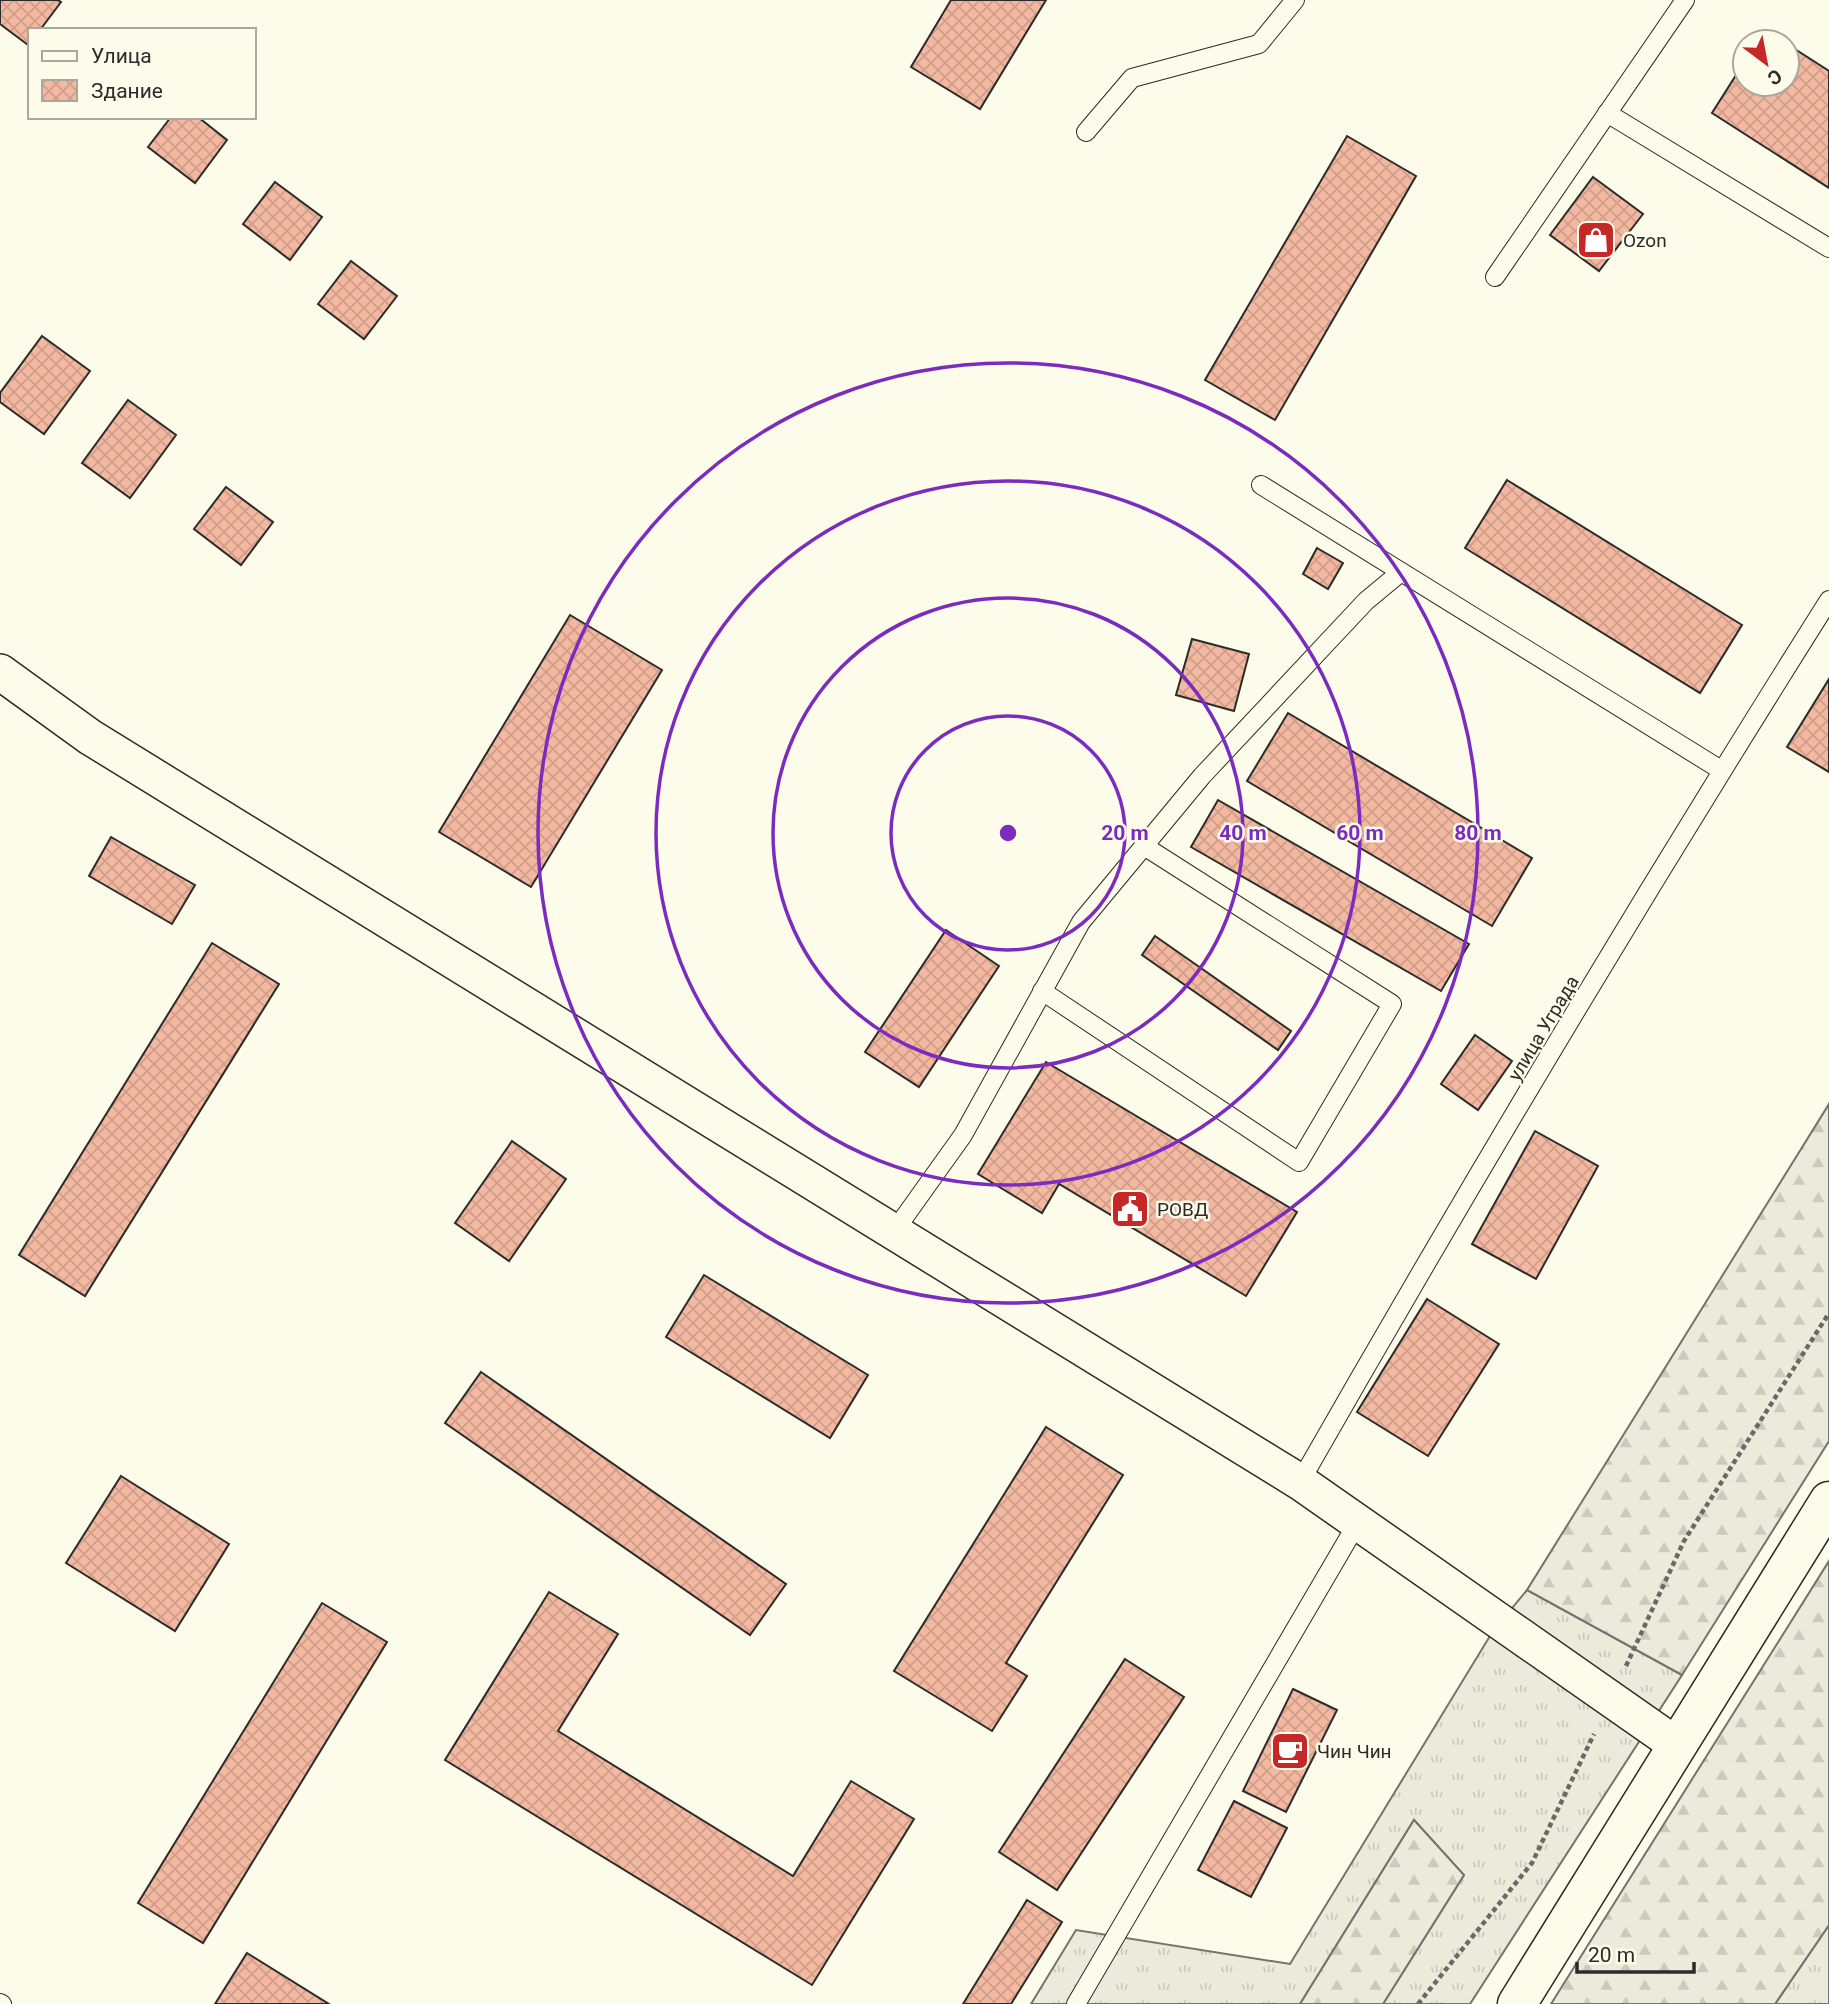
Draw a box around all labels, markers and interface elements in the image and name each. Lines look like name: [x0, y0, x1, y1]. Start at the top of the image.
legend: [28, 28, 256, 119]
north arrow: [1731, 28, 1801, 98]
text: Улица: [91, 44, 152, 68]
text: С: [1763, 64, 1786, 90]
text: Здание: [91, 79, 163, 103]
shop icon: Ozon: [1575, 219, 1617, 261]
place label: Ozon: [1623, 229, 1667, 252]
centre of rings: [996, 821, 1020, 845]
text: 20 m: [1101, 821, 1149, 845]
text: 40 m: [1219, 821, 1267, 845]
text: 60 m: [1336, 821, 1384, 845]
text: 80 m: [1454, 821, 1502, 845]
street label: улица Уграда: [1503, 971, 1584, 1085]
public building icon: РОВД: [1109, 1188, 1151, 1230]
place label: РОВД: [1157, 1198, 1208, 1221]
cafe icon: Чин Чин: [1269, 1730, 1311, 1772]
place label: Чин Чин: [1317, 1740, 1392, 1763]
scale bar: [1577, 1930, 1694, 1974]
text: 20 m: [1588, 1943, 1635, 1967]

